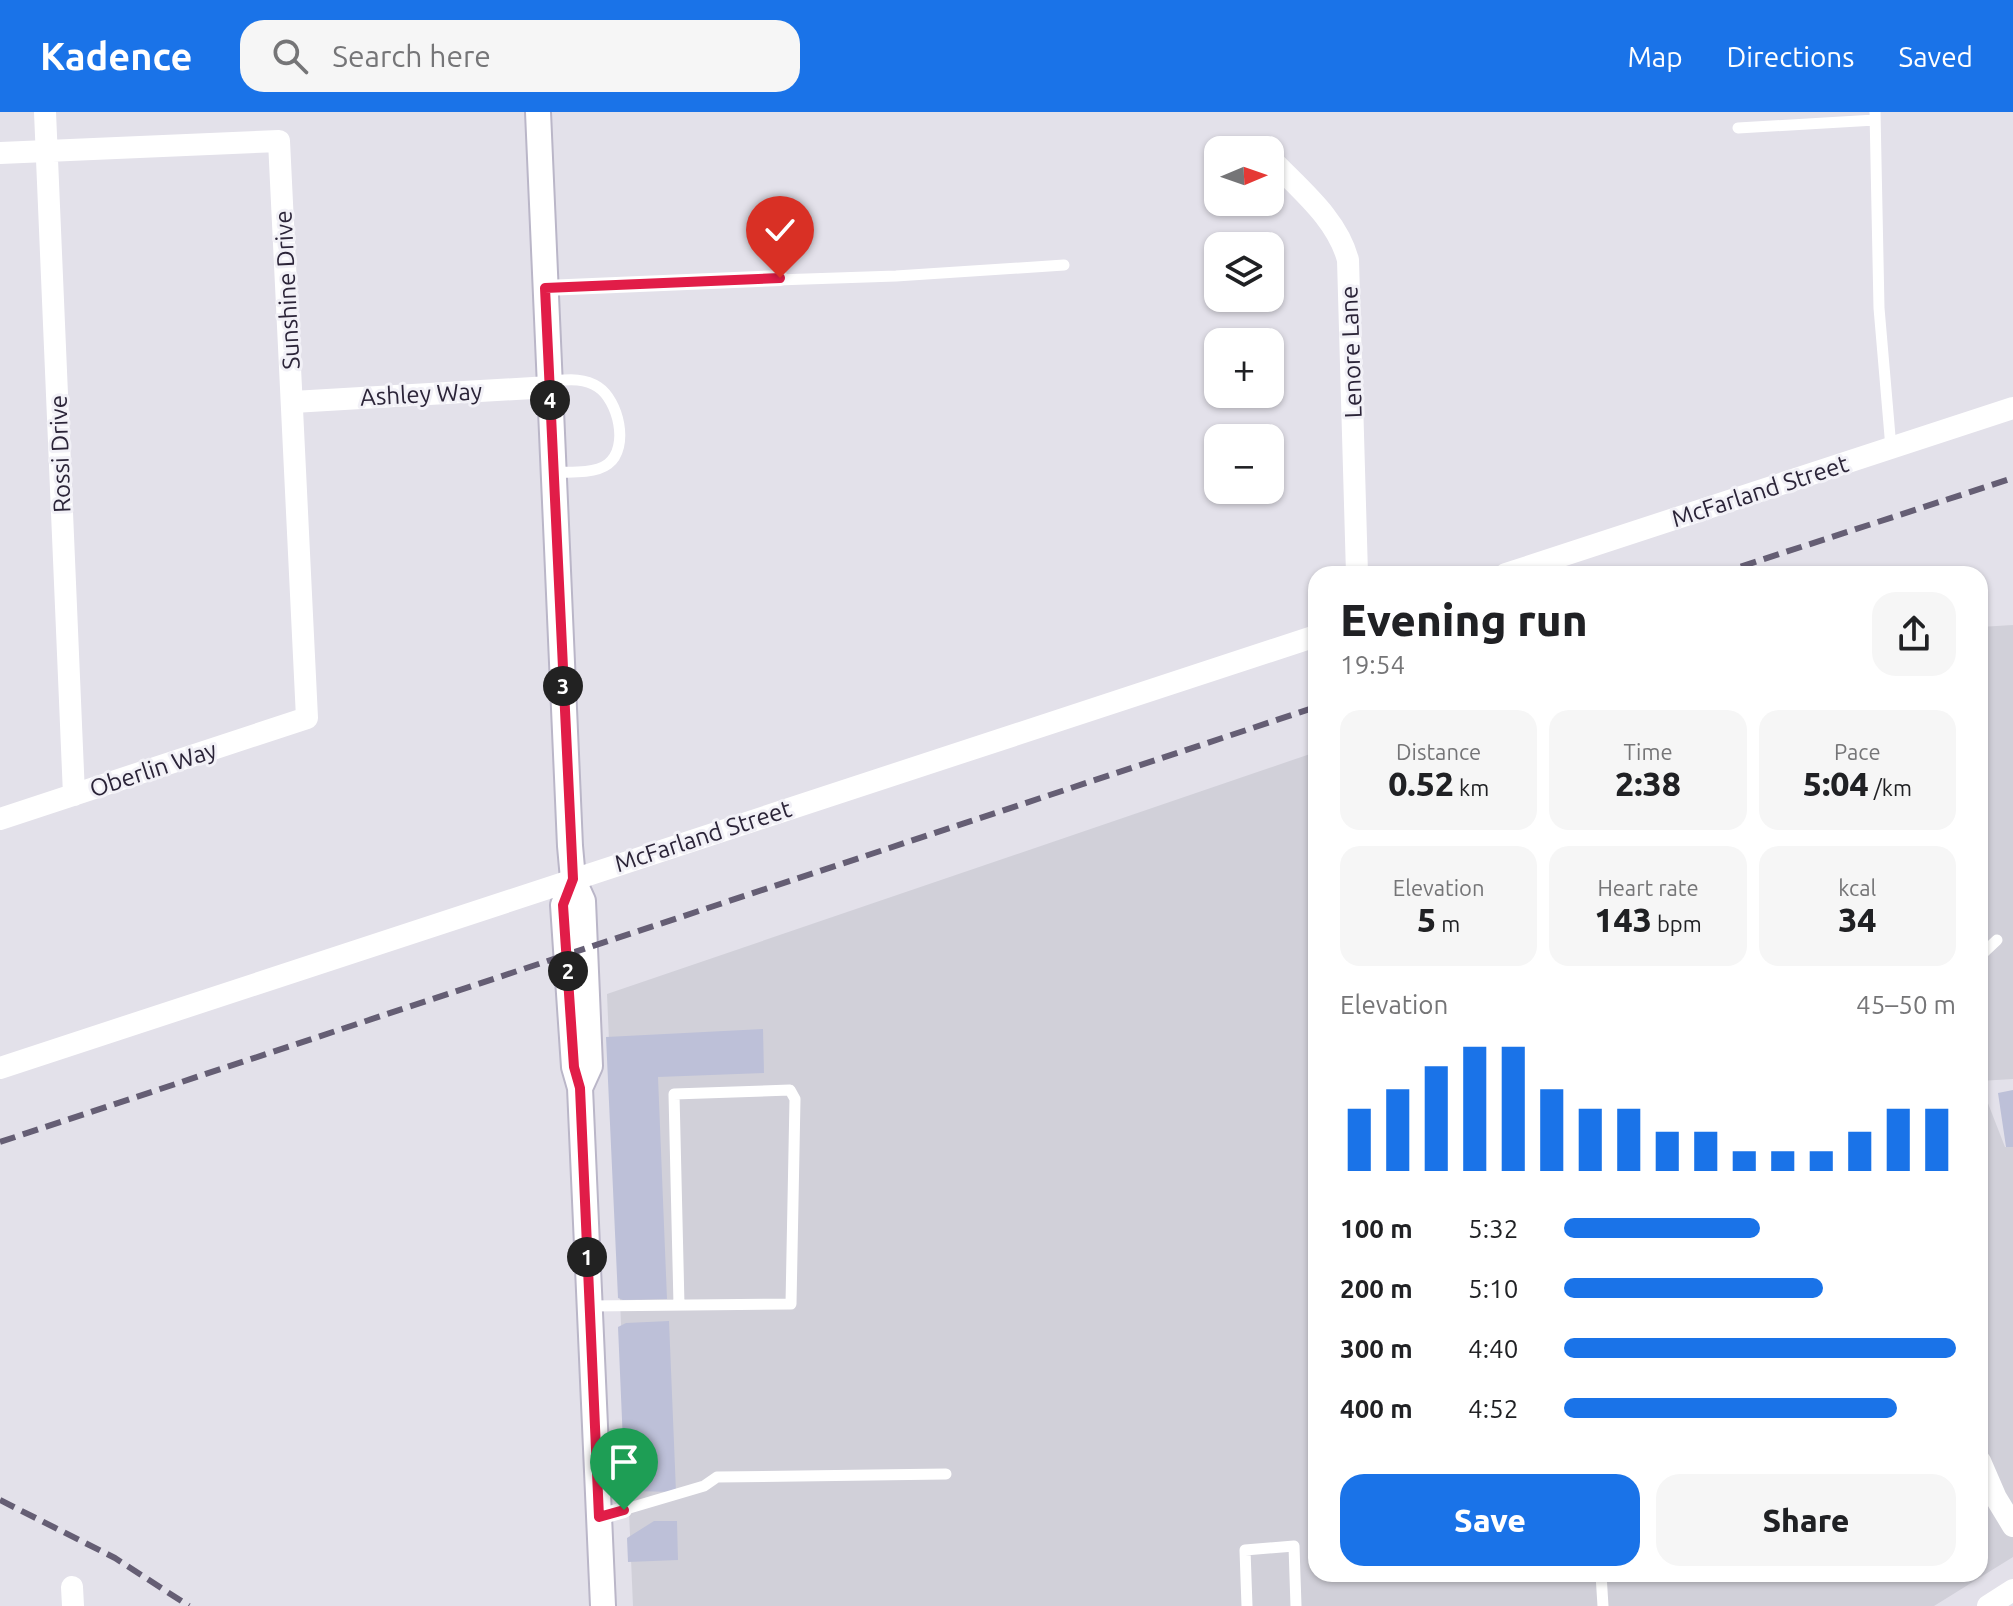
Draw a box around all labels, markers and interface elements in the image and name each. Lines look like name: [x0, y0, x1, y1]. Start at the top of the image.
search box: [240, 20, 800, 92]
icon: search: [268, 34, 312, 78]
text: Kadence: [40, 35, 192, 77]
text: Search here: [332, 39, 491, 73]
text: Map: [1627, 41, 1683, 72]
text: Directions: [1727, 41, 1854, 72]
text: Saved: [1898, 41, 1973, 72]
north arrow: [1204, 136, 1284, 216]
map controls: [1204, 136, 1284, 504]
pin: [746, 196, 814, 278]
icon: check: [758, 208, 802, 252]
street label: Sunshine Drive: [269, 210, 305, 370]
button: layers: [1204, 232, 1284, 312]
street label: Lenore Lane: [1335, 285, 1367, 419]
button: +: [1204, 328, 1284, 408]
street label: Ashley Way: [359, 377, 483, 411]
pin: 4: [530, 380, 570, 420]
text: 4: [544, 387, 556, 412]
street label: Rossi Drive: [44, 395, 76, 513]
button: −: [1204, 424, 1284, 504]
street label: McFarland Street: [1668, 450, 1852, 532]
button: share: [1872, 592, 1956, 676]
text: Evening run: [1340, 595, 1588, 644]
text: 19:54: [1340, 650, 1405, 679]
pin: 3: [543, 666, 583, 706]
text: 3: [557, 673, 569, 698]
street label: Oberlin Way: [86, 736, 220, 802]
text: Distance: [1396, 739, 1481, 764]
text: Time: [1623, 739, 1673, 764]
text: Pace: [1834, 739, 1881, 764]
text: 0.52: [1388, 764, 1454, 802]
text: 2:38: [1615, 764, 1681, 802]
text: 5:04: [1803, 764, 1869, 802]
text: km: [1454, 775, 1489, 800]
text: /km: [1869, 775, 1912, 800]
street label: McFarland Street: [611, 795, 795, 877]
text: Elevation: [1393, 875, 1485, 900]
text: Heart rate: [1597, 875, 1699, 900]
text: kcal: [1838, 875, 1876, 900]
text: 5: [1417, 900, 1436, 938]
text: 143: [1594, 900, 1652, 938]
text: 34: [1838, 900, 1877, 938]
text: m: [1436, 911, 1460, 936]
text: bpm: [1652, 911, 1702, 936]
pin: 2: [548, 951, 588, 991]
text: 2: [562, 958, 574, 983]
text: Elevation: [1340, 990, 1448, 1019]
text: 45–50 m: [1856, 990, 1956, 1019]
text: 100 m: [1340, 1214, 1413, 1243]
text: 5:32: [1468, 1214, 1518, 1243]
pin: 1: [567, 1237, 607, 1277]
text: 1: [581, 1244, 593, 1269]
text: 200 m: [1340, 1274, 1413, 1303]
text: 5:10: [1468, 1274, 1518, 1303]
text: 300 m: [1340, 1334, 1413, 1363]
text: 4:40: [1468, 1334, 1518, 1363]
text: 400 m: [1340, 1394, 1413, 1423]
text: 4:52: [1468, 1394, 1518, 1423]
pin: [590, 1428, 658, 1510]
icon: arrive: [602, 1440, 646, 1484]
button: Save: [1340, 1474, 1640, 1566]
button: Share: [1656, 1474, 1956, 1566]

